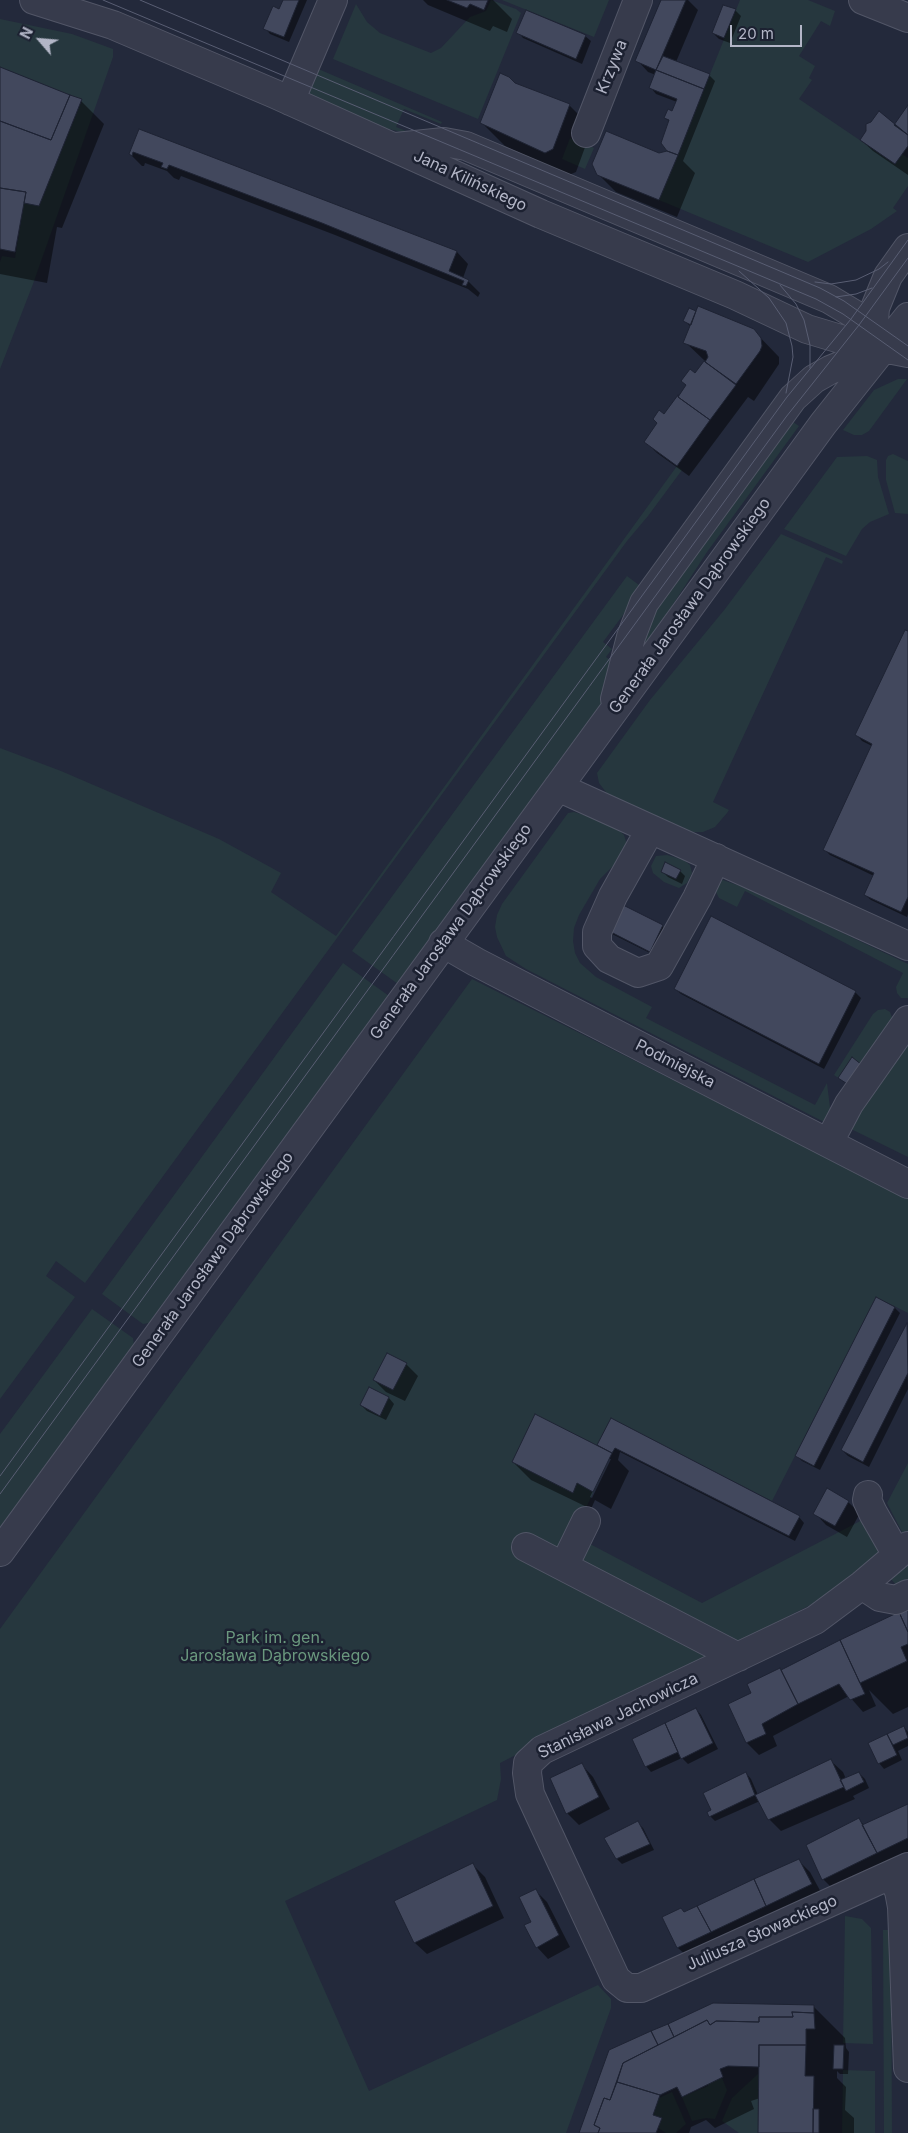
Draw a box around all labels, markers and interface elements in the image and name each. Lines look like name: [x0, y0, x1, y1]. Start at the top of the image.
north arrow: [15, 15, 65, 65]
scale bar: [733, 15, 806, 47]
text: N: [16, 24, 36, 42]
text: 20 m: [738, 24, 774, 43]
street label: Krzywa: [592, 37, 632, 97]
street label: Jana Kilińskiego: [410, 146, 530, 216]
street label: Generała Jarosława Dąbrowskiego: [605, 494, 775, 718]
street label: Generała Jarosława Dąbrowskiego: [366, 820, 536, 1044]
street label: Podmiejska: [632, 1036, 718, 1092]
street label: Generała Jarosława Dąbrowskiego: [128, 1148, 298, 1372]
park label: Park im. gen. Jarosława Dąbrowskiego: [180, 1628, 370, 1666]
street label: Stanisława Jachowicza: [535, 1669, 701, 1763]
street label: Juliusza Słowackiego: [684, 1891, 840, 1975]

